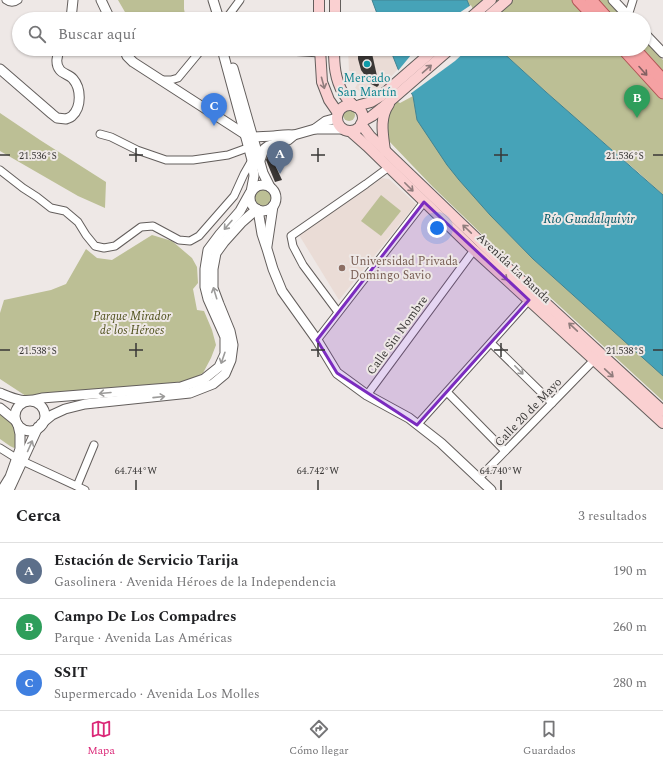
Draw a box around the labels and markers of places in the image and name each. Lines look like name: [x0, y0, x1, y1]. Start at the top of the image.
marker: Mercado San Martín: [362, 59, 372, 69]
place label: Mercado San Martín: [337, 69, 397, 102]
pin: B: [624, 85, 650, 118]
pin: C: [201, 93, 227, 126]
pin: A: [267, 141, 293, 174]
place label: Universidad Privada Domingo Savio: [350, 252, 458, 285]
marker: Universidad Privada Domingo Savio: [337, 263, 347, 273]

